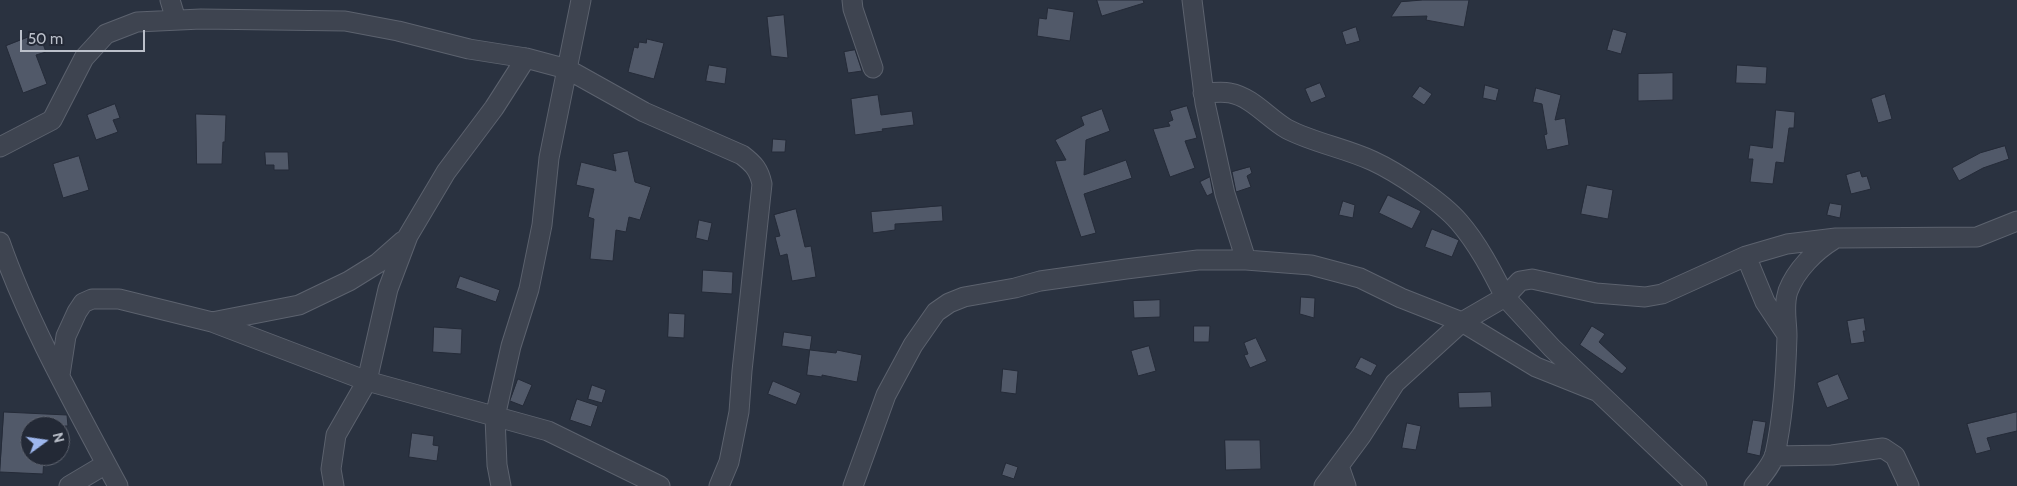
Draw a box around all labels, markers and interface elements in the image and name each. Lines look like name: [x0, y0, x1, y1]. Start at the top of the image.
scale bar: [22, 20, 148, 52]
text: 50 m: [28, 30, 63, 48]
north arrow: [20, 416, 70, 466]
text: N: [49, 431, 69, 445]

